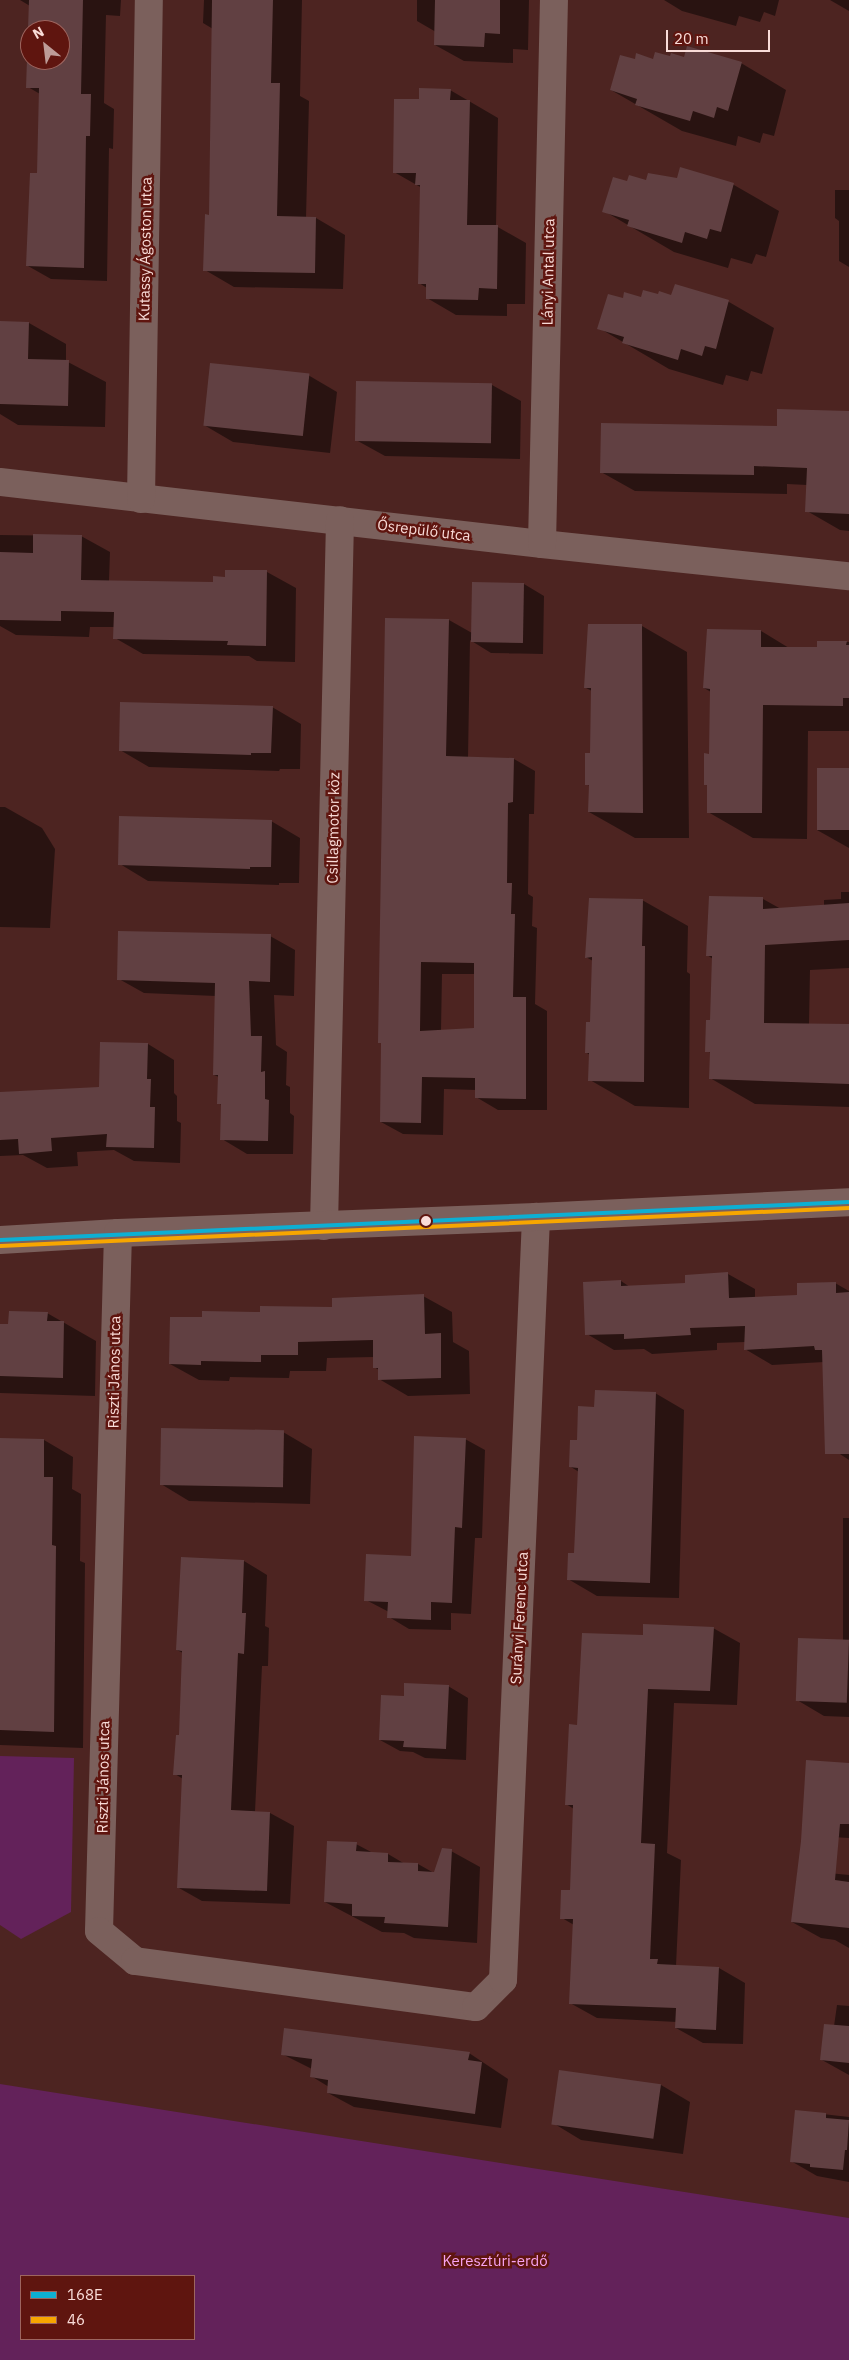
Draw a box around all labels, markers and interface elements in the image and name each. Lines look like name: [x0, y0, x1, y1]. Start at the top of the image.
north arrow: [20, 20, 70, 70]
scale bar: [669, 20, 773, 52]
text: N: [29, 22, 47, 43]
text: 20 m: [674, 29, 709, 48]
street label: Kutassy Ágoston utca: [135, 177, 155, 321]
street label: Lányi Antal utca: [538, 218, 558, 326]
street label: Ősrepülő utca: [376, 515, 472, 545]
street label: Csillagmotor köz: [323, 772, 343, 884]
unlabelled marker: [421, 1216, 431, 1226]
street label: Riszti János utca: [104, 1315, 124, 1429]
street label: Surányi Ferenc utca: [507, 1551, 531, 1685]
street label: Riszti János utca: [93, 1720, 113, 1834]
park label: Keresztúri-erdő: [442, 2252, 548, 2270]
legend: [20, 2275, 195, 2340]
text: 168E: [67, 2285, 103, 2304]
text: 46: [67, 2310, 85, 2329]

